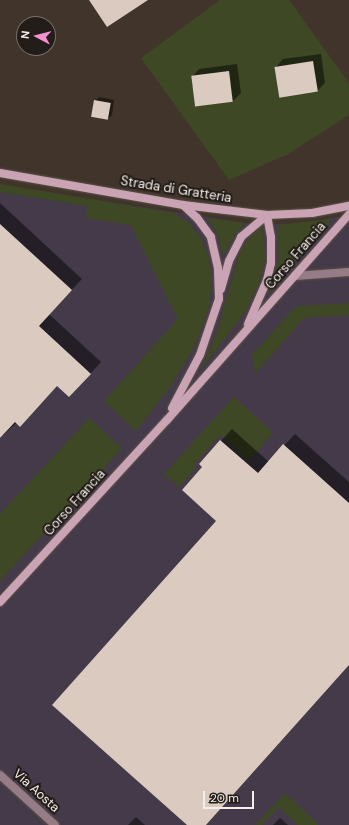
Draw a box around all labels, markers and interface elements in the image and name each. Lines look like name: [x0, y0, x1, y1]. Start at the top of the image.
north arrow: [16, 16, 56, 56]
text: N: [18, 30, 33, 39]
street label: Strada di Gratteria: [120, 174, 232, 206]
street label: Corso Francia: [263, 219, 329, 293]
street label: Corso Francia: [41, 467, 109, 539]
street label: Via Aosta: [10, 766, 62, 816]
scale bar: [205, 783, 256, 809]
text: 20 m: [210, 790, 239, 806]

